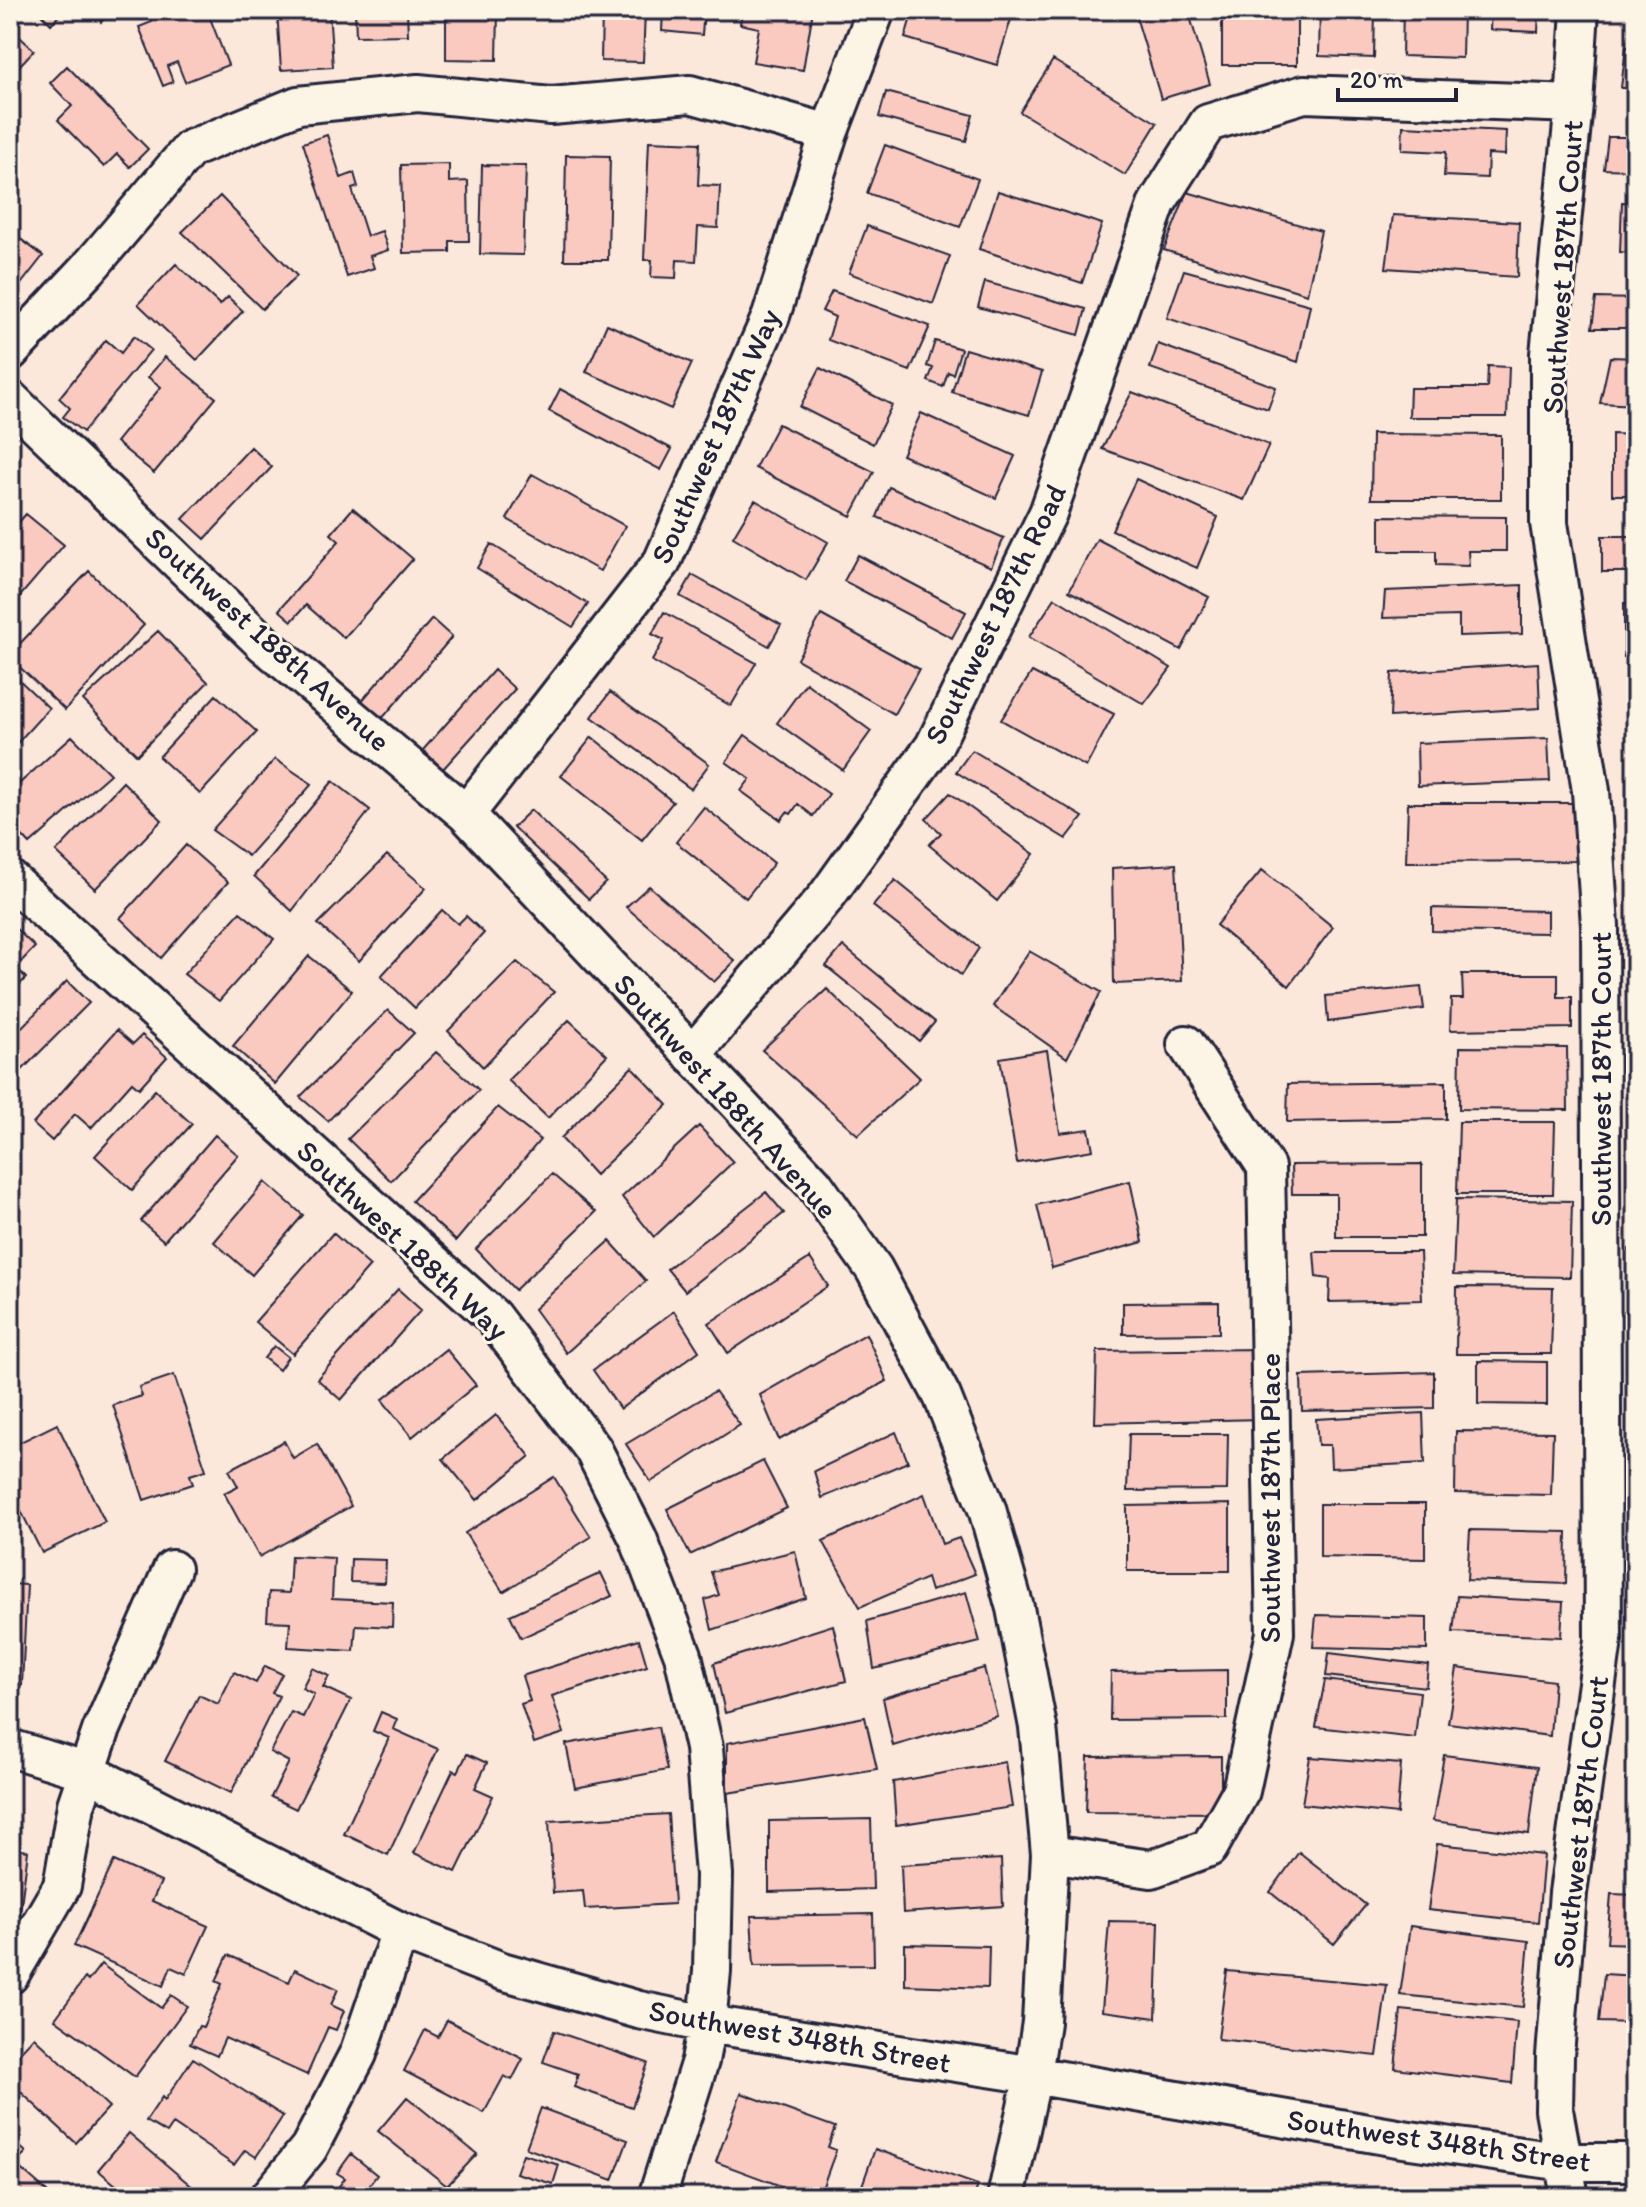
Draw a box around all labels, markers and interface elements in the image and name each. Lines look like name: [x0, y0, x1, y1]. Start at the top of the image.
scale bar: [1338, 52, 1456, 102]
text: 20 m: [1350, 65, 1403, 94]
street label: Southwest 187th Court: [1533, 119, 1591, 415]
street label: Southwest 187th Way: [642, 303, 788, 569]
street label: Southwest 187th Road: [916, 478, 1074, 750]
street label: Southwest 188th Avenue: [138, 519, 398, 759]
street label: Southwest 187th Court: [1582, 932, 1619, 1226]
street label: Southwest 188th Avenue: [606, 966, 846, 1226]
street label: Southwest 188th Way: [289, 1132, 517, 1348]
street label: Southwest 187th Place: [1251, 1353, 1288, 1643]
street label: Southwest 187th Court: [1544, 1674, 1616, 1970]
street label: Southwest 348th Street: [646, 1991, 954, 2081]
street label: Southwest 348th Street: [1285, 2100, 1593, 2180]

